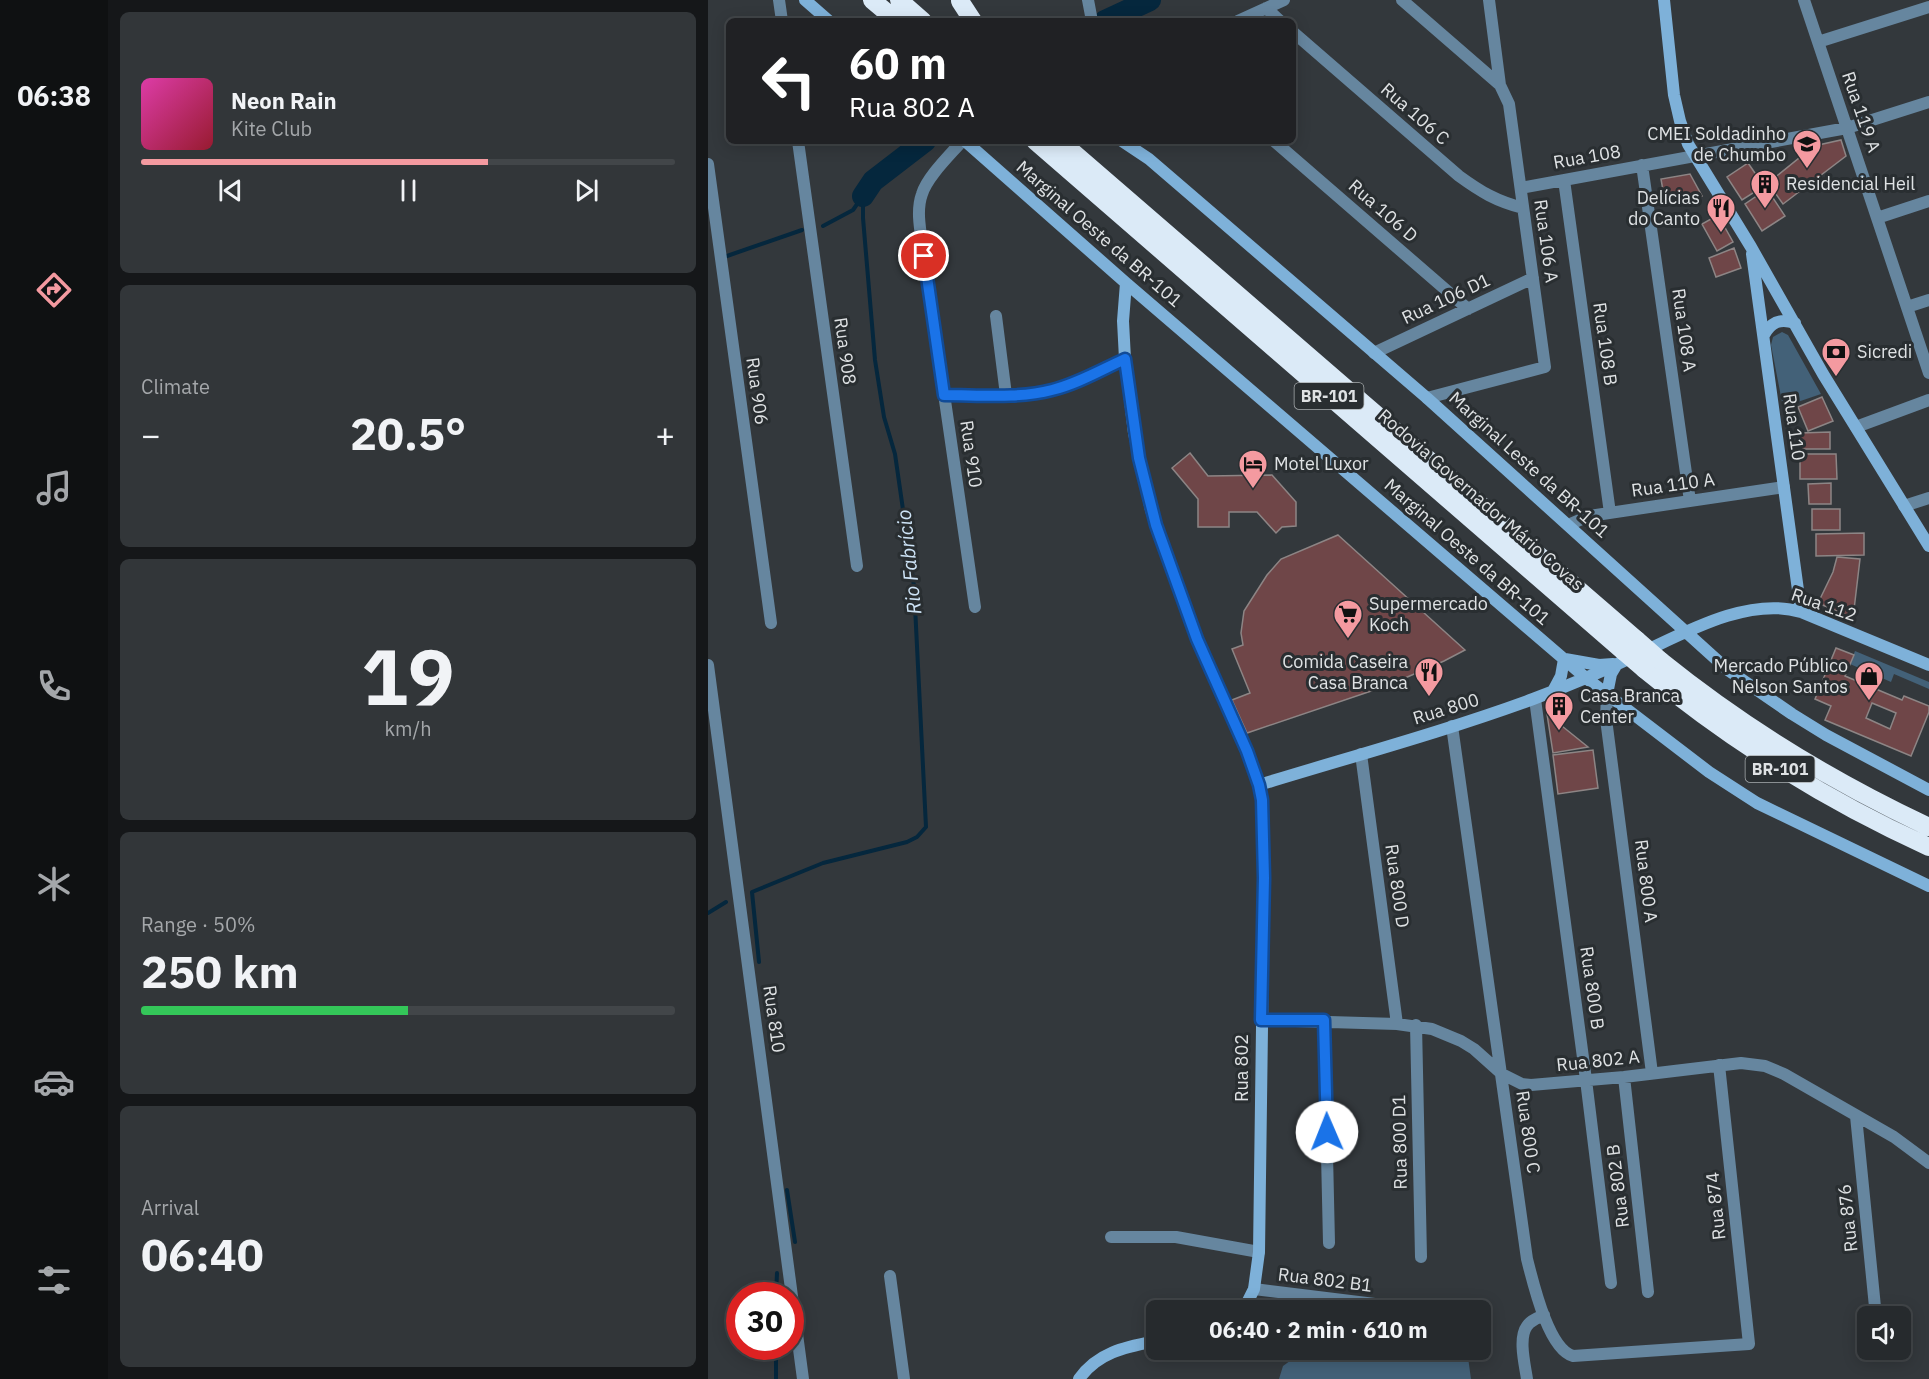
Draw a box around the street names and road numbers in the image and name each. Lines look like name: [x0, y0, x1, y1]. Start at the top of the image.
street label: Rua 119 A: [1837, 68, 1886, 156]
street label: Rua 106 C: [1376, 78, 1454, 150]
street label: Rua 108: [1551, 139, 1622, 174]
street label: Marginal Oeste da BR-101: [1012, 155, 1187, 312]
street label: Rua 106 D: [1344, 174, 1423, 247]
street label: Rua 106 A: [1529, 198, 1564, 284]
street label: Rua 106 D1: [1398, 268, 1494, 329]
street label: Rua 108 A: [1667, 287, 1702, 373]
street label: Rua 108 B: [1588, 301, 1623, 387]
street label: Rua 908: [829, 316, 862, 386]
street label: Rua 906: [741, 356, 774, 426]
road number: BR-101: [1294, 383, 1364, 409]
street label: Marginal Leste da BR-101: [1444, 386, 1614, 543]
street label: Rua 110: [1778, 392, 1811, 462]
street label: Rodovia Governador Mário Covas: [1374, 404, 1589, 595]
street label: Rua 910: [955, 419, 988, 489]
street label: Rua 110 A: [1630, 467, 1716, 502]
street label: Marginal Oeste da BR-101: [1380, 473, 1555, 630]
street label: Rua 112: [1788, 583, 1860, 626]
street label: Rua 800: [1410, 688, 1482, 729]
road number: BR-101: [1746, 756, 1814, 782]
street label: Rua 800 A: [1630, 838, 1663, 924]
street label: Rua 800 D: [1380, 843, 1415, 929]
street label: Rua 800 B: [1575, 945, 1610, 1031]
street label: Rua 810: [758, 984, 791, 1054]
street label: Rua 802: [1230, 1034, 1253, 1102]
street label: Rua 802 A: [1555, 1045, 1641, 1076]
street label: Rua 800 C: [1511, 1089, 1546, 1175]
street label: Rua 800 D1: [1387, 1094, 1412, 1190]
street label: Rua 802 B: [1601, 1143, 1634, 1229]
street label: Rua 874: [1700, 1171, 1730, 1241]
street label: Rua 876: [1833, 1183, 1862, 1253]
street label: Rua 802 B1: [1277, 1262, 1374, 1297]

